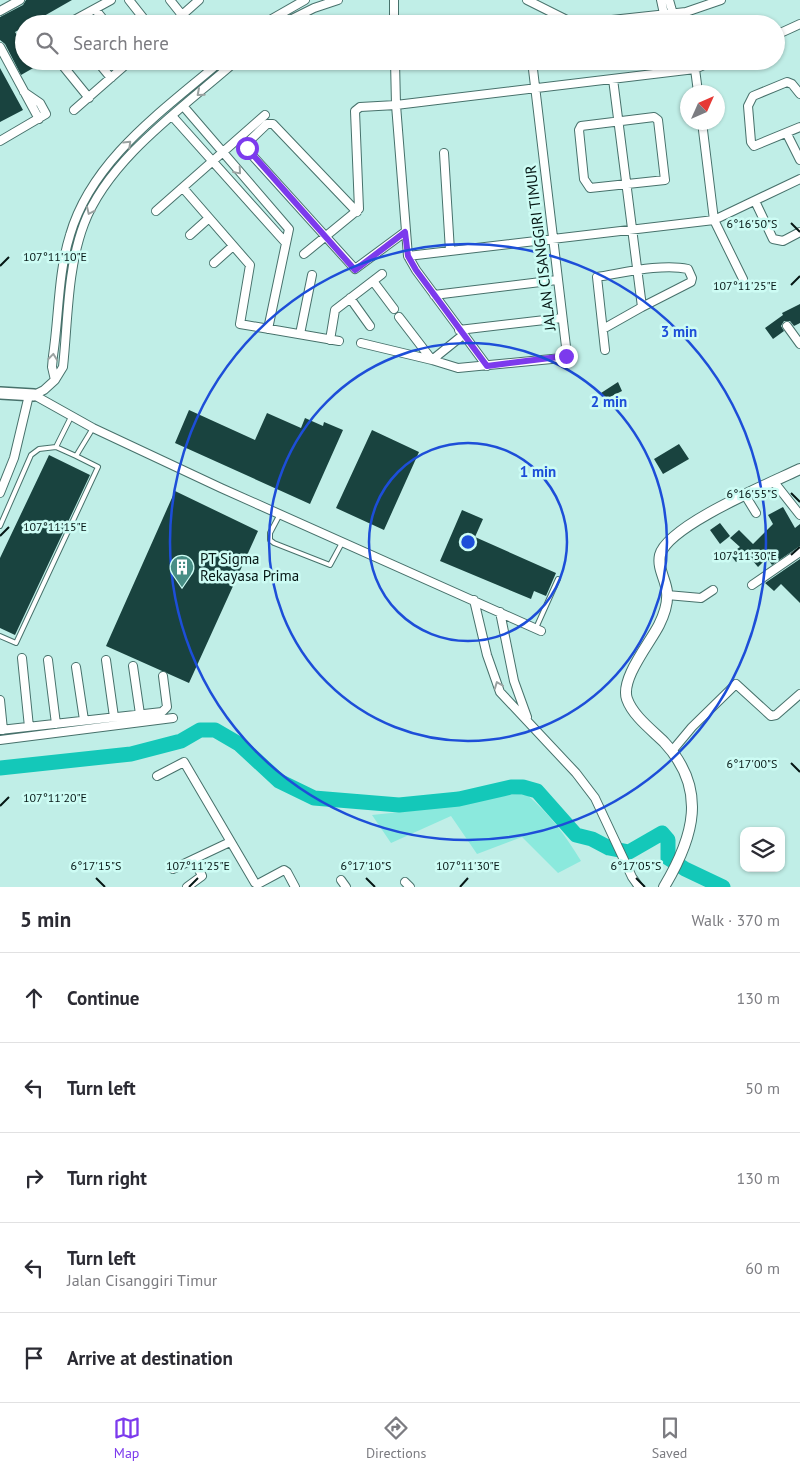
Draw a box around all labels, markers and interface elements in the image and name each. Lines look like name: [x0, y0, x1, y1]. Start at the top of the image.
search box: [15, 15, 785, 70]
icon: search: [33, 29, 61, 57]
text: Search here: [73, 31, 169, 55]
north arrow: [680, 85, 725, 130]
one-way arrow: [196, 88, 205, 97]
route start: [236, 137, 259, 160]
one-way arrow: [122, 141, 131, 150]
street label: JALAN CISANGGIRI TIMUR: [520, 164, 560, 333]
one-way arrow: [232, 165, 241, 174]
one-way arrow: [86, 206, 96, 215]
text: 6°16'50"S: [727, 216, 777, 231]
text: 107°11'10"E: [23, 249, 87, 264]
text: 107°11'25"E: [713, 278, 777, 293]
text: 3 min: [661, 322, 697, 341]
route end: [555, 345, 578, 368]
one-way arrow: [47, 352, 58, 360]
text: 2 min: [591, 392, 627, 411]
text: 1 min: [520, 462, 556, 481]
text: 6°16'55"S: [727, 486, 777, 501]
text: 107°11'15"E: [23, 519, 87, 534]
centre of rings: [459, 533, 477, 551]
text: 107°11'30"E: [713, 548, 777, 563]
place label: PT Sigma Rekayasa Prima: [200, 549, 299, 585]
building icon: PT Sigma Rekayasa Prima: [169, 554, 195, 588]
one-way arrow: [494, 681, 504, 690]
text: 6°17'00"S: [727, 756, 777, 771]
text: 107°11'20"E: [23, 790, 87, 805]
map controls: [740, 827, 785, 872]
button: layers: [740, 827, 785, 872]
text: 6°17'15"S: [71, 858, 121, 873]
text: 107°11'25"E: [166, 858, 230, 873]
text: 6°17'10"S: [341, 858, 391, 873]
text: 107°11'30"E: [436, 858, 500, 873]
text: 6°17'05"S: [611, 858, 661, 873]
text: 5 min: [20, 906, 71, 933]
text: Walk · 370 m: [691, 910, 780, 930]
icon: ahead: [20, 984, 48, 1012]
text: Continue: [67, 986, 139, 1010]
text: 130 m: [737, 988, 780, 1008]
icon: left: [20, 1074, 48, 1102]
text: Turn left: [67, 1076, 136, 1100]
text: 50 m: [745, 1078, 780, 1098]
icon: right: [20, 1164, 48, 1192]
text: Turn right: [67, 1166, 147, 1190]
text: 130 m: [737, 1168, 780, 1188]
text: Turn left: [67, 1246, 136, 1270]
icon: left: [20, 1254, 48, 1282]
text: 60 m: [745, 1258, 780, 1278]
text: Jalan Cisanggiri Timur: [67, 1270, 217, 1290]
icon: arrive: [20, 1344, 48, 1372]
text: Arrive at destination: [67, 1346, 233, 1370]
tab: Map: [113, 1414, 141, 1462]
tab: Directions: [366, 1414, 426, 1462]
tab: Saved: [652, 1414, 687, 1462]

